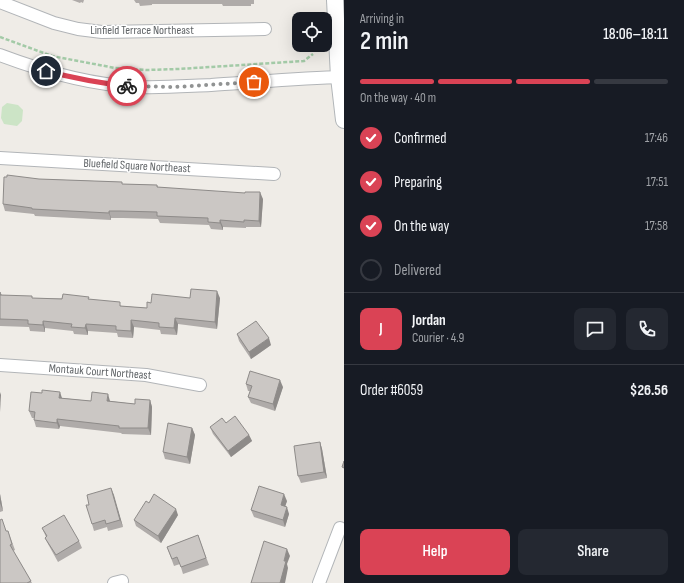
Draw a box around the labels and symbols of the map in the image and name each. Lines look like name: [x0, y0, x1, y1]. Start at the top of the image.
street label: Linfield Terrace Northeast: [90, 23, 194, 38]
pin: [29, 54, 63, 88]
pin: [237, 65, 271, 99]
courier: [107, 66, 147, 106]
street label: Bluefield Square Northeast: [83, 156, 191, 176]
street label: Montauk Court Northeast: [48, 361, 152, 383]

